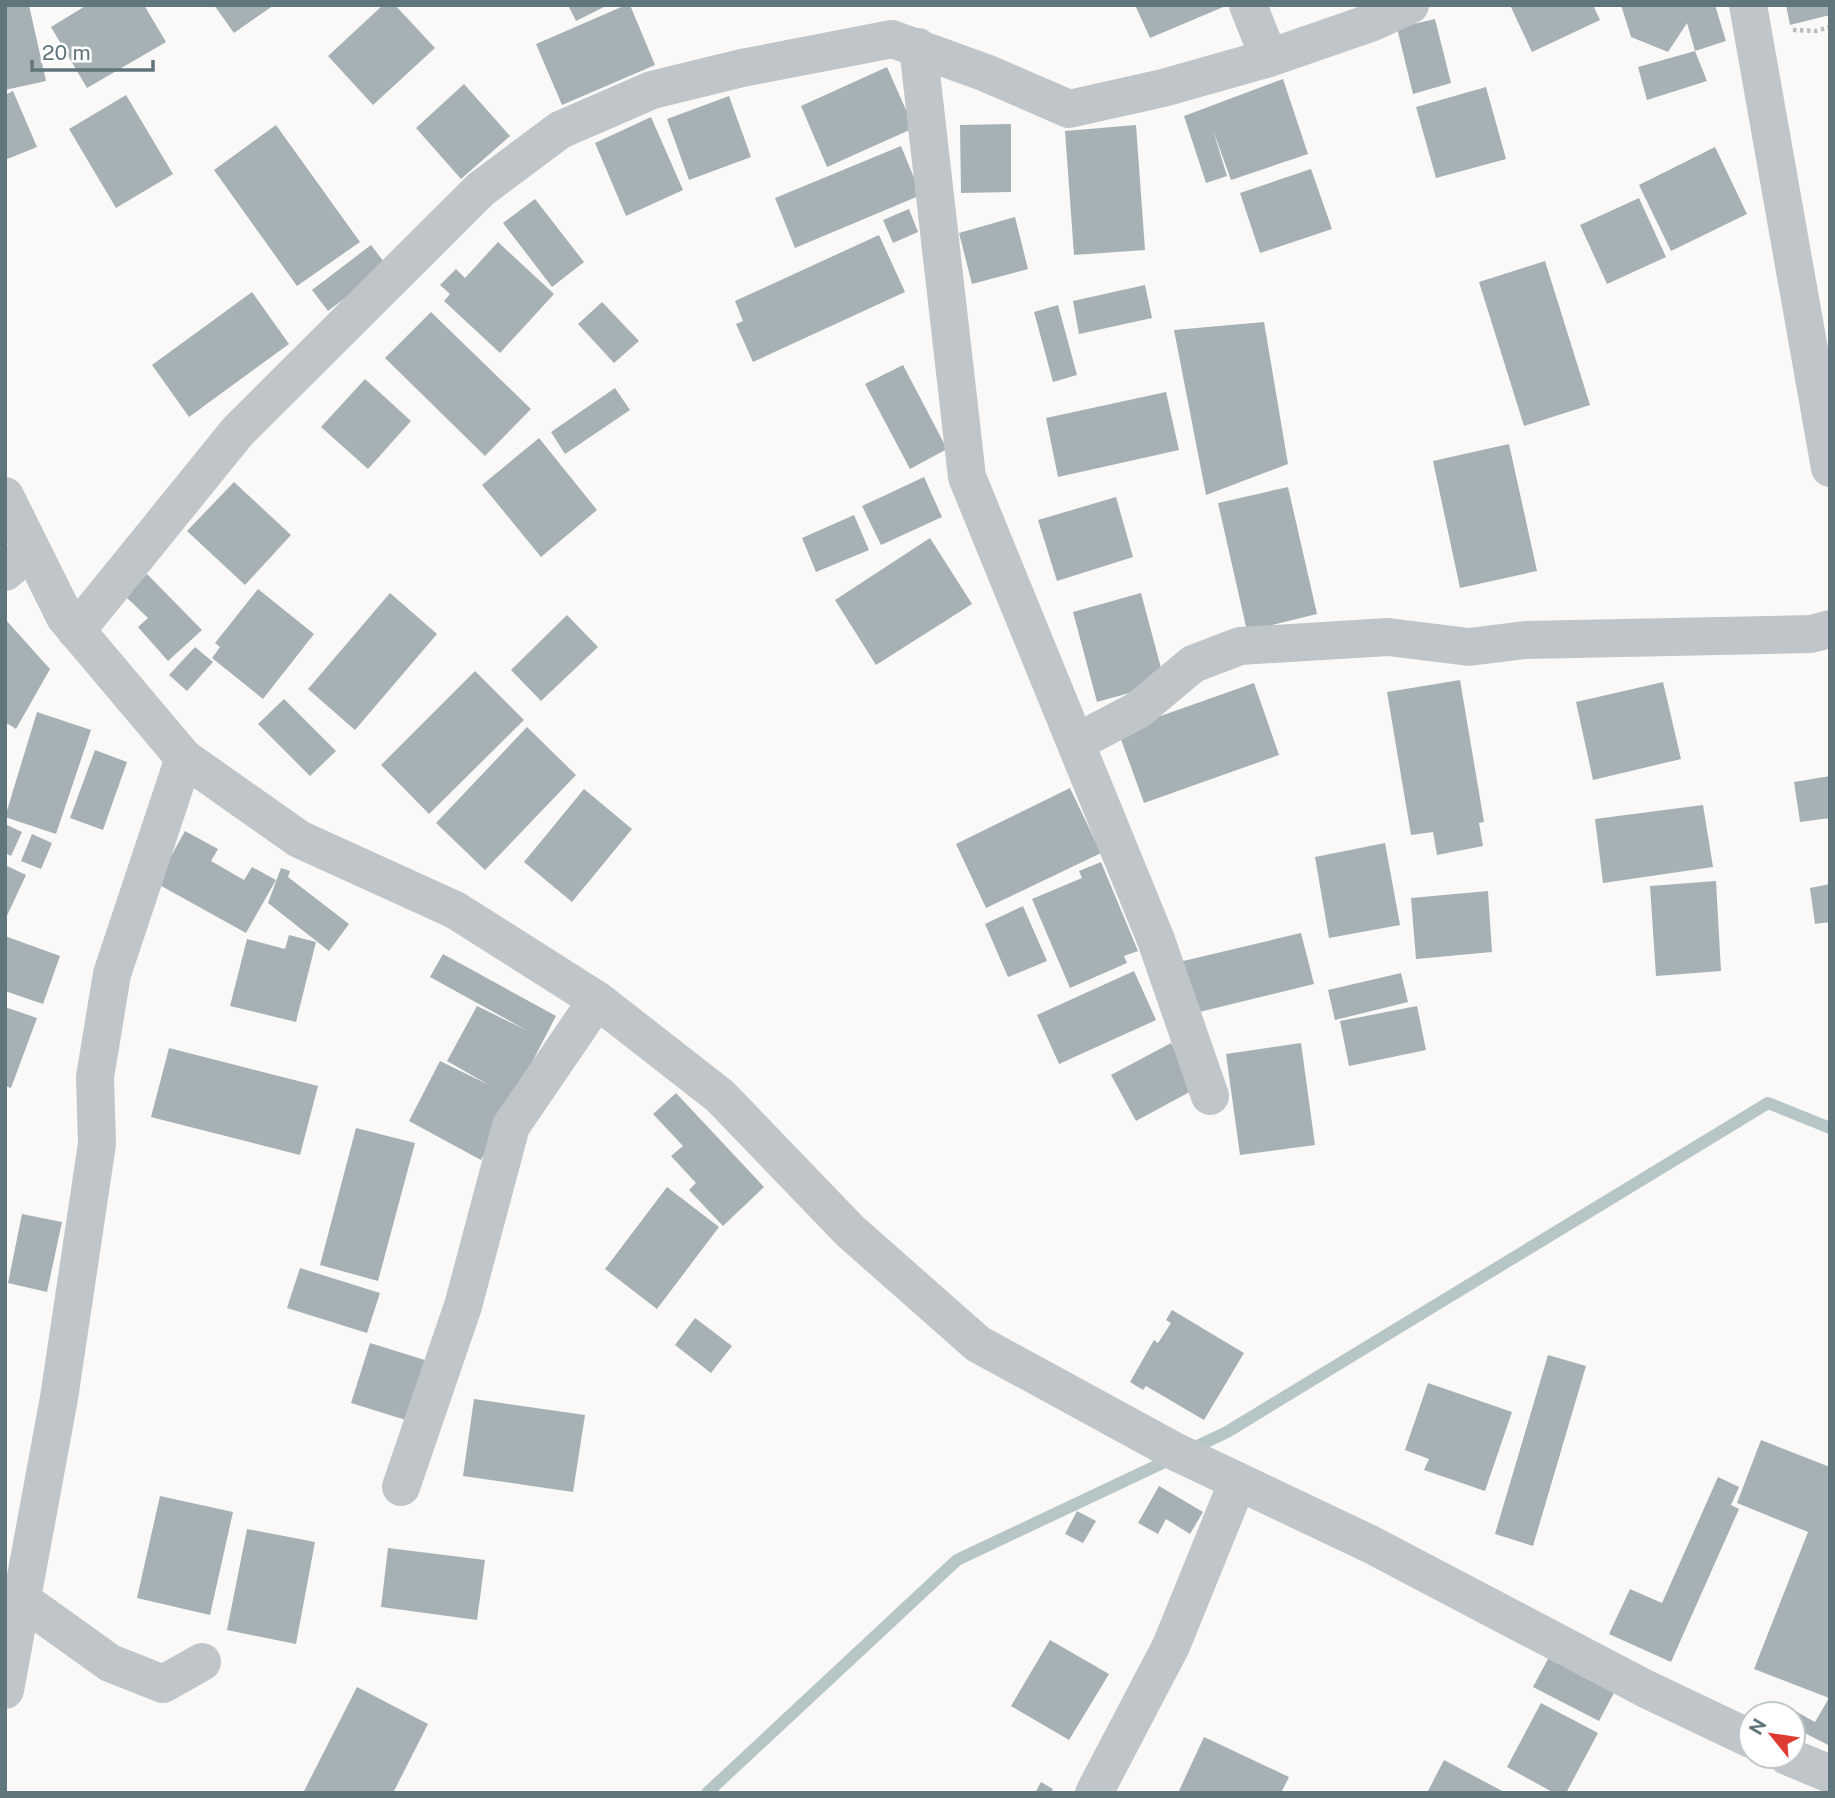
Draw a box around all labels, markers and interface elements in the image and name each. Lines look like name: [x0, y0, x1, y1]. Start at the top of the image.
scale bar: [32, 28, 152, 72]
text: 20 m: [42, 40, 91, 65]
north arrow: [1737, 1700, 1807, 1770]
text: N: [1744, 1715, 1771, 1738]

